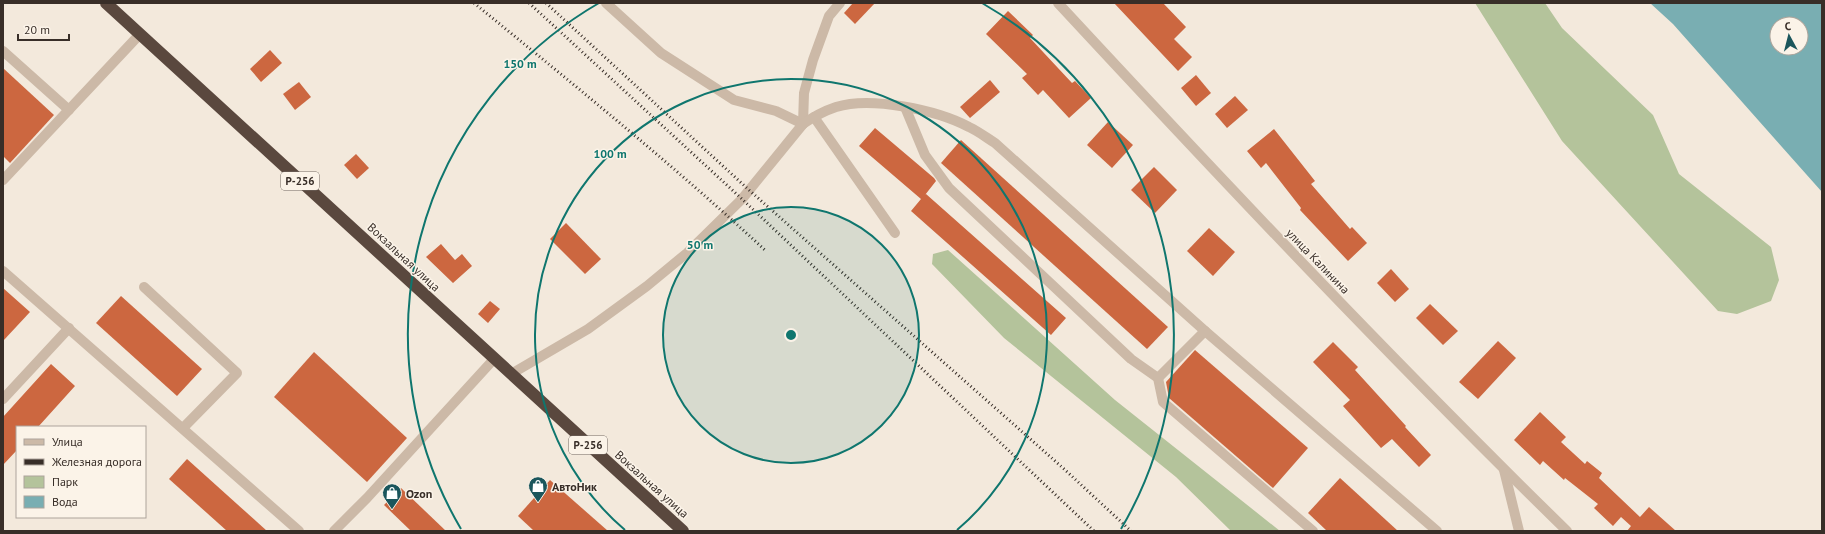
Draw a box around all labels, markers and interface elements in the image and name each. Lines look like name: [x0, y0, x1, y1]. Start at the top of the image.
scale bar: [18, 16, 69, 42]
north arrow: [1769, 16, 1809, 56]
text: С: [1784, 19, 1792, 33]
text: 20 m: [24, 22, 50, 37]
text: 150 m: [503, 56, 537, 71]
text: 100 m: [593, 146, 627, 161]
road number: Р-256: [281, 172, 319, 190]
street label: Вокзальная улица: [365, 219, 443, 295]
street label: улица Калинина: [1283, 225, 1353, 297]
text: 50 m: [687, 237, 713, 252]
centre of rings: [784, 328, 798, 342]
legend: [16, 426, 146, 518]
text: Улица: [52, 434, 83, 449]
road number: Р-256: [569, 436, 607, 454]
street label: Вокзальная улица: [612, 447, 692, 521]
text: Железная дорога: [51, 454, 142, 469]
text: Парк: [52, 474, 78, 489]
shop icon: АвтоНик: [527, 475, 549, 503]
place label: АвтоНик: [552, 479, 597, 494]
shop icon: Ozon: [381, 482, 403, 510]
place label: Ozon: [406, 486, 432, 501]
text: Вода: [52, 494, 78, 509]

